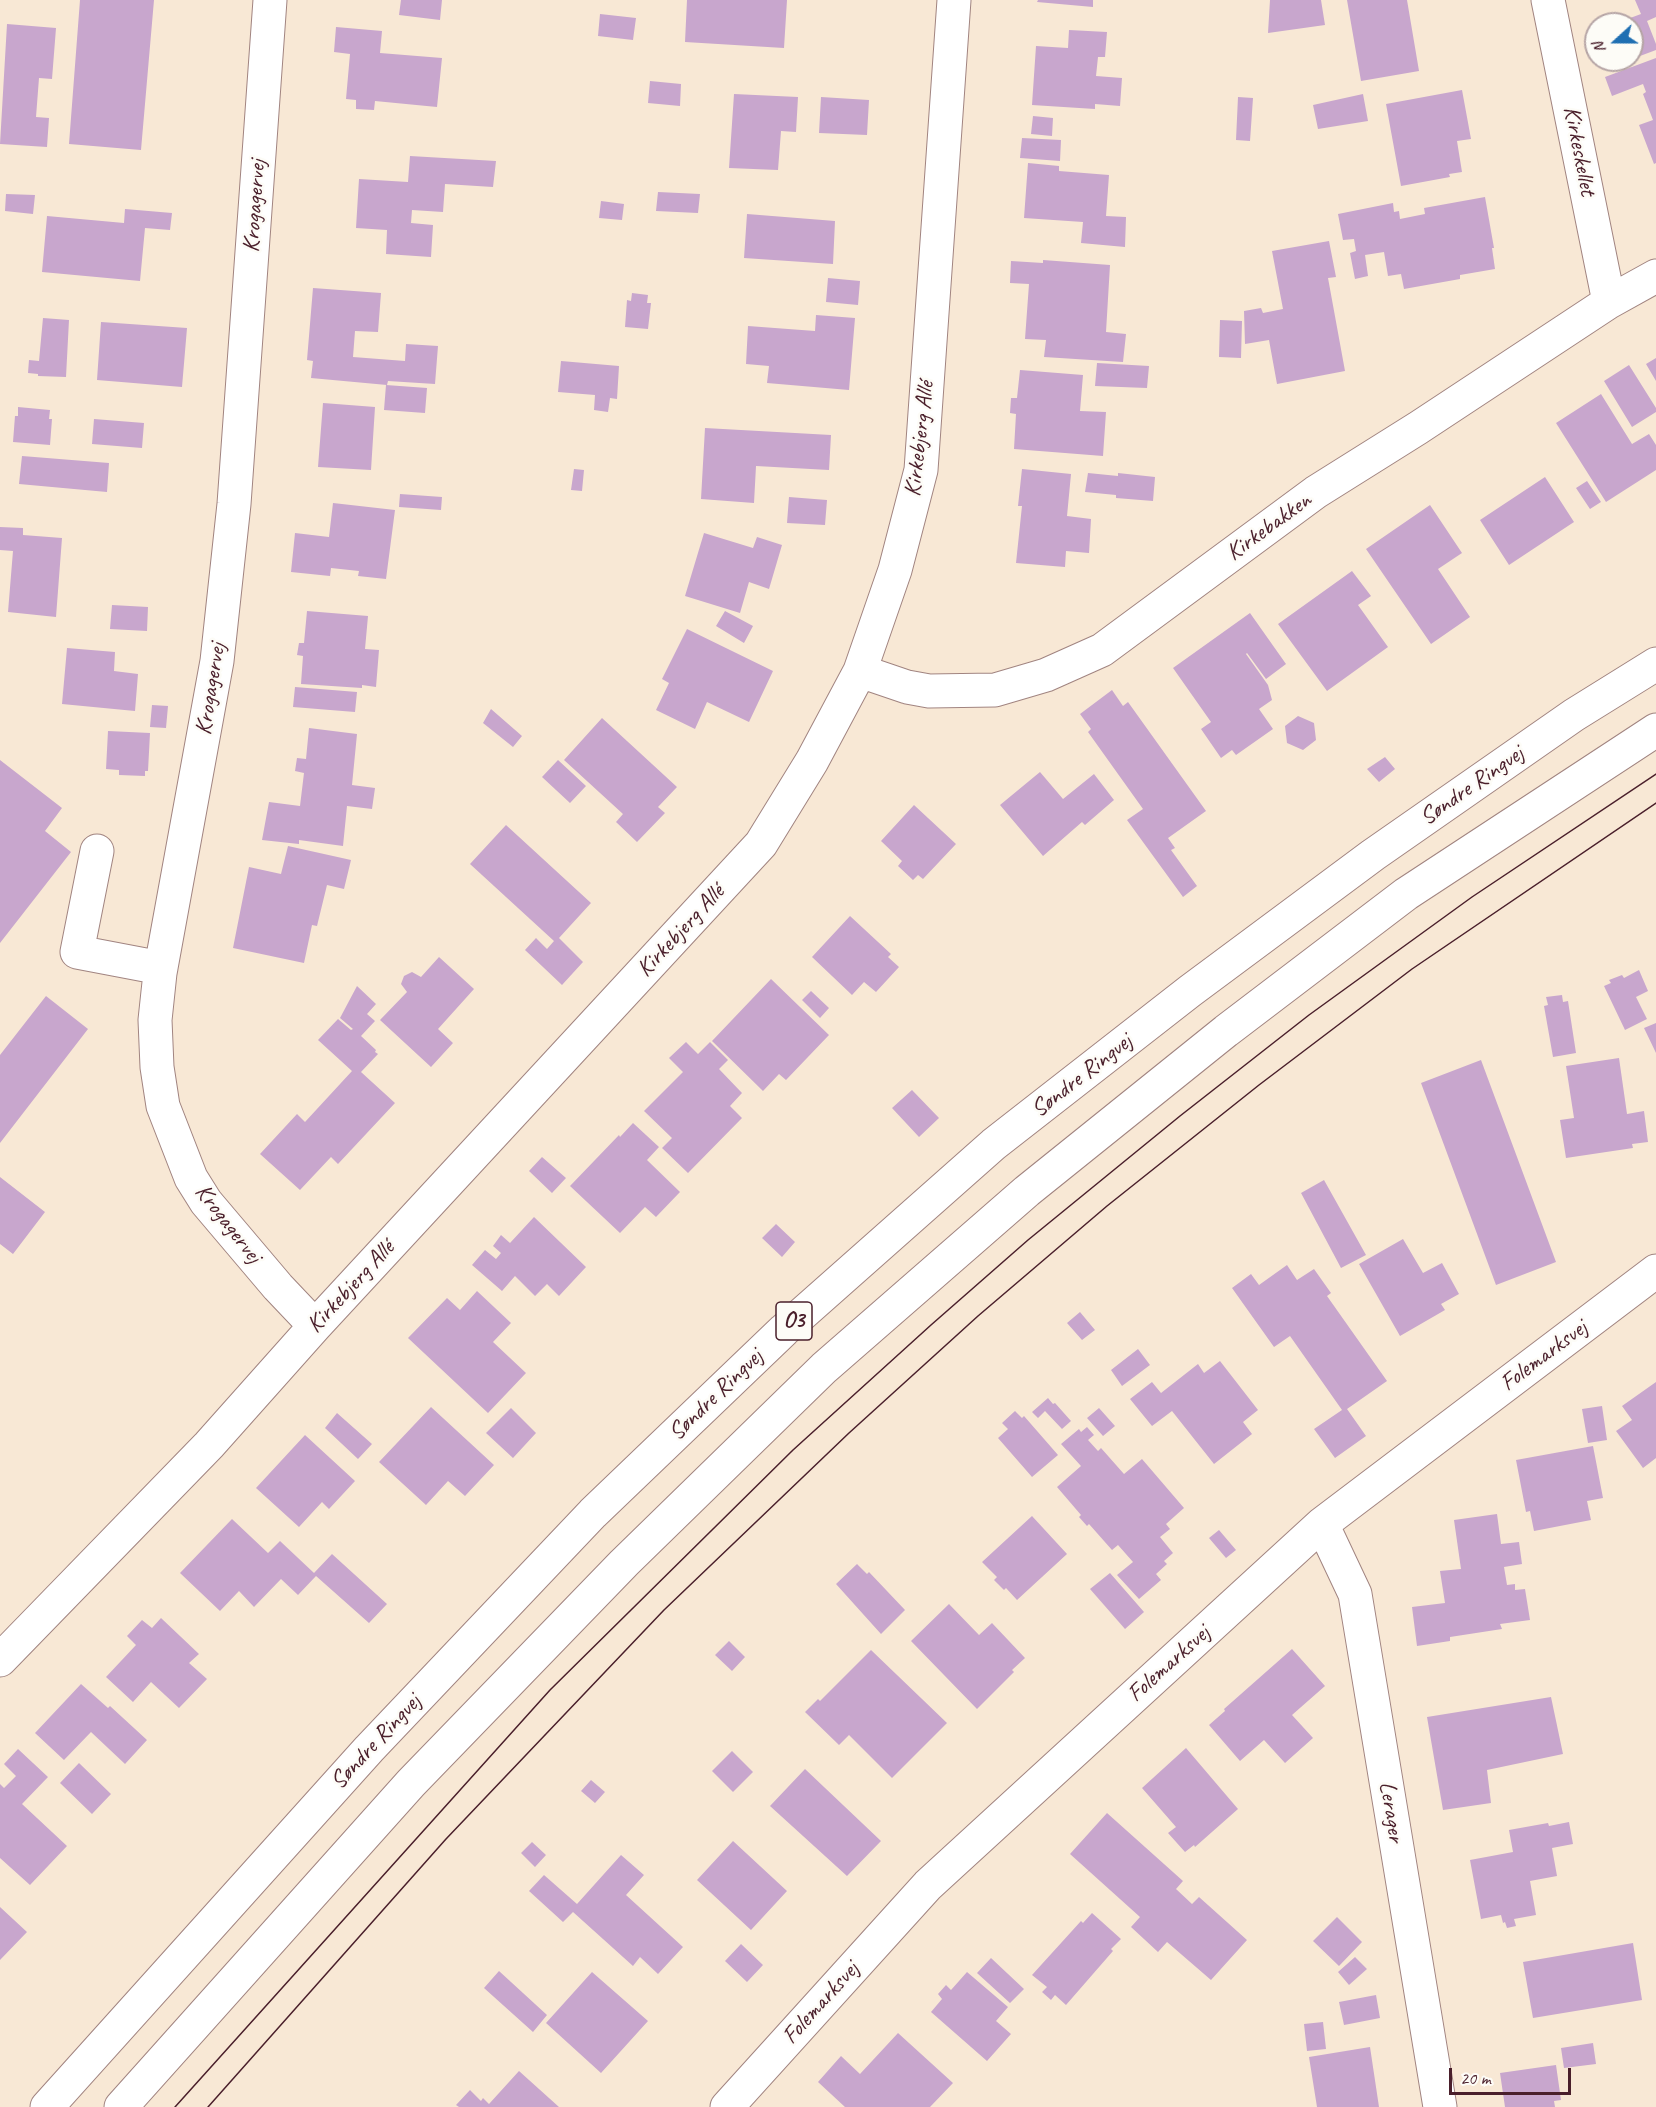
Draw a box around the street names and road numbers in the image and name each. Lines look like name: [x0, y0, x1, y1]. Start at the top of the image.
street label: Kirkeskellet: [1556, 104, 1602, 198]
street label: Krogagervej: [237, 159, 273, 253]
street label: Kirkebjerg Allé: [899, 380, 941, 498]
street label: Kirkebakken: [1221, 486, 1317, 568]
street label: Krogagervej: [190, 641, 232, 737]
street label: Søndre Ringvej: [1415, 740, 1529, 832]
street label: Kirkebjerg Allé: [631, 879, 731, 983]
street label: Søndre Ringvej: [1026, 1028, 1138, 1124]
street label: Krogagervej: [188, 1179, 268, 1269]
street label: Kirkebjerg Allé: [301, 1235, 401, 1339]
road number: O3: [776, 1302, 812, 1340]
street label: Folemarksvej: [1495, 1314, 1593, 1398]
street label: Søndre Ringvej: [663, 1343, 769, 1447]
street label: Folemarksvej: [1122, 1619, 1216, 1709]
street label: Søndre Ringvej: [325, 1688, 427, 1796]
street label: Lerager: [1372, 1780, 1410, 1844]
street label: Folemarksvej: [776, 1956, 866, 2050]

